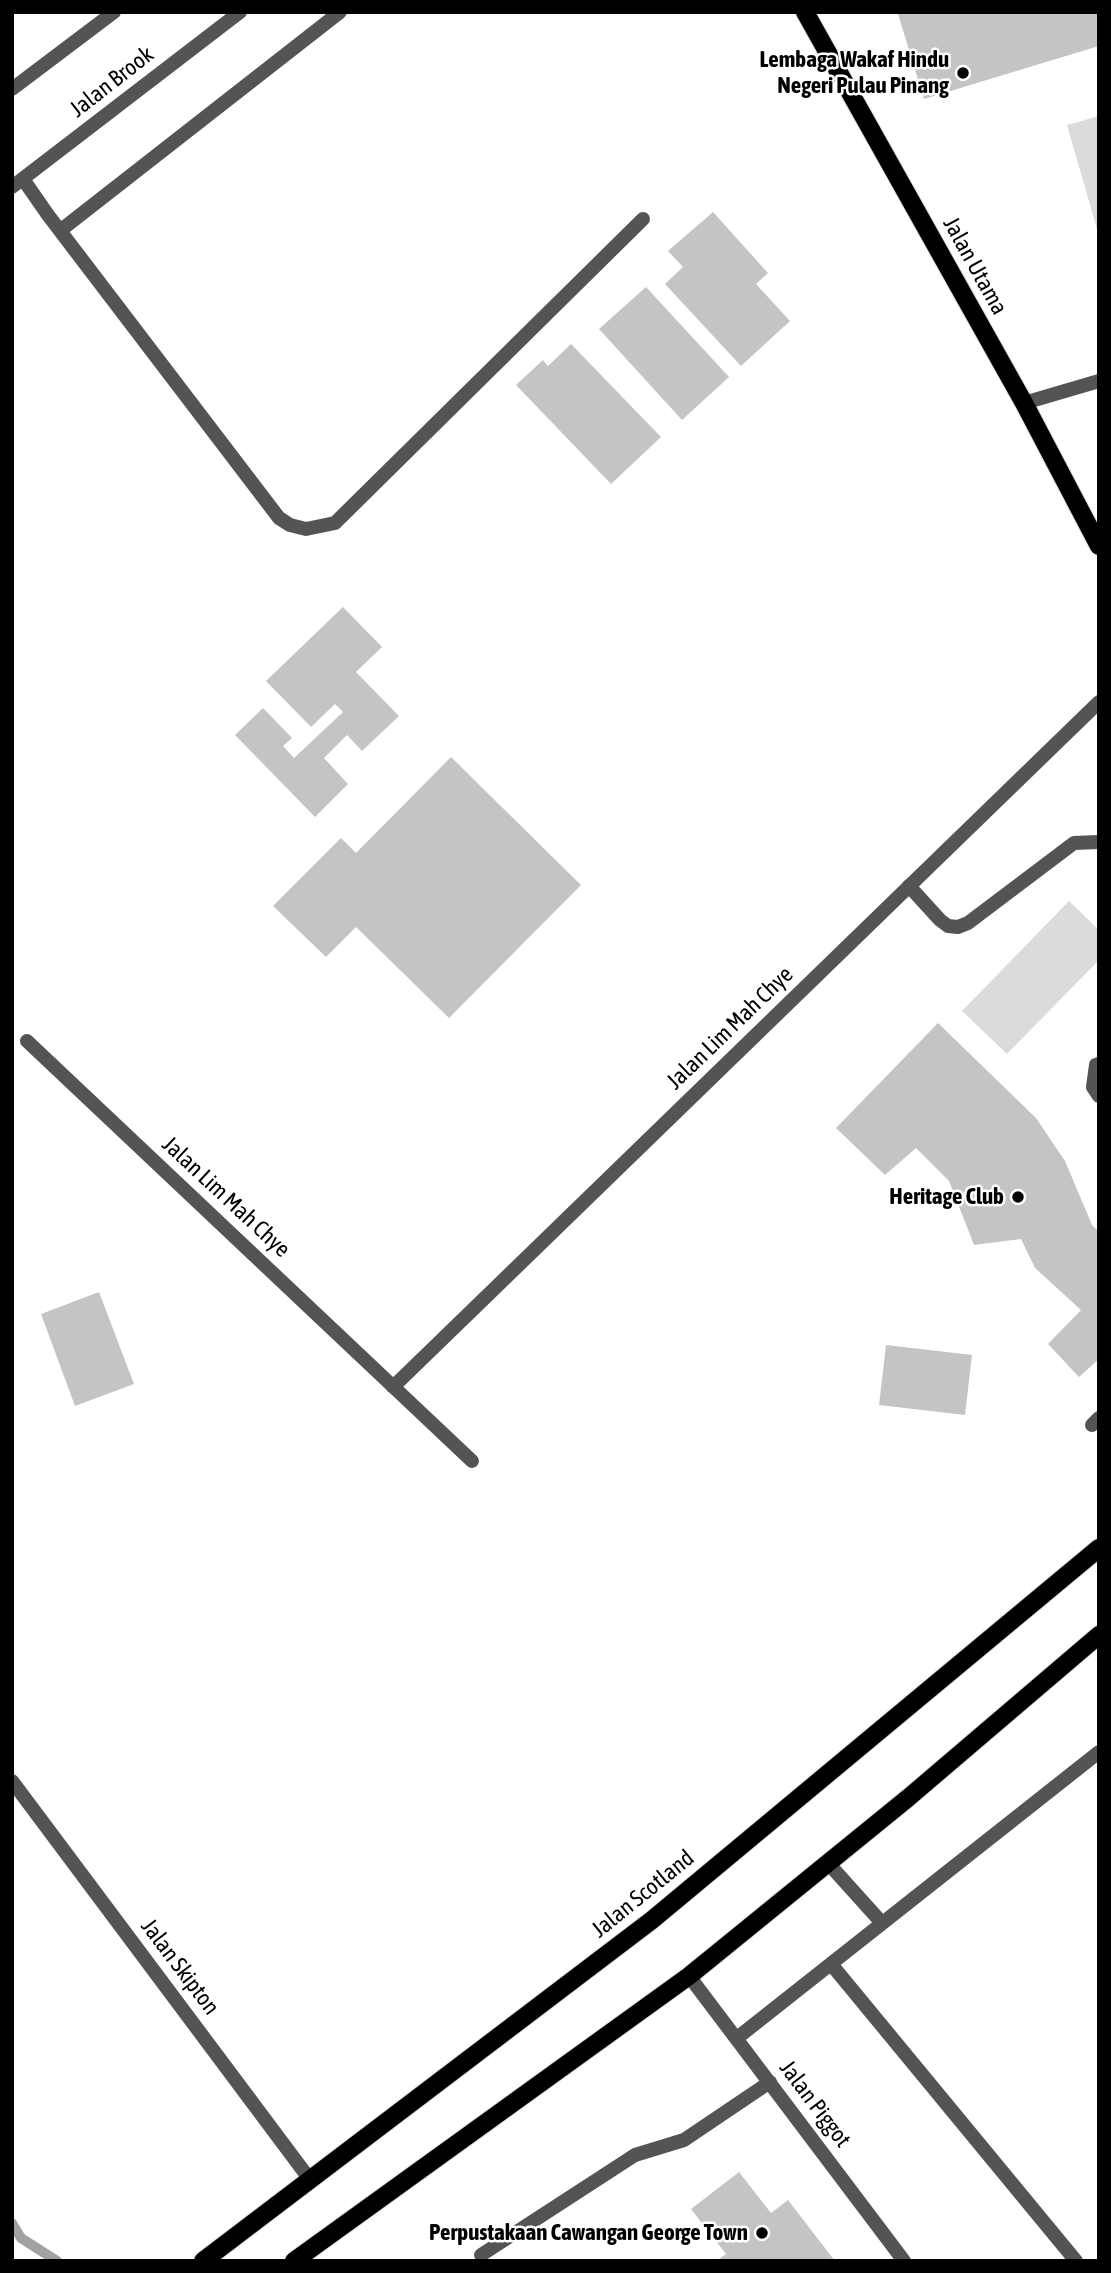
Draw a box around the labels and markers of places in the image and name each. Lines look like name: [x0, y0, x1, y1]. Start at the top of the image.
place label: Lembaga Wakaf Hindu Negeri Pulau Pinang: [759, 46, 949, 100]
marker: Lembaga Wakaf Hindu Negeri Pulau Pinang: [955, 65, 971, 81]
place label: Heritage Club: [889, 1183, 1004, 1211]
marker: Heritage Club: [1010, 1189, 1026, 1205]
place label: Perpustakaan Cawangan George Town: [429, 2219, 748, 2247]
marker: Perpustakaan Cawangan George Town: [754, 2225, 770, 2241]

